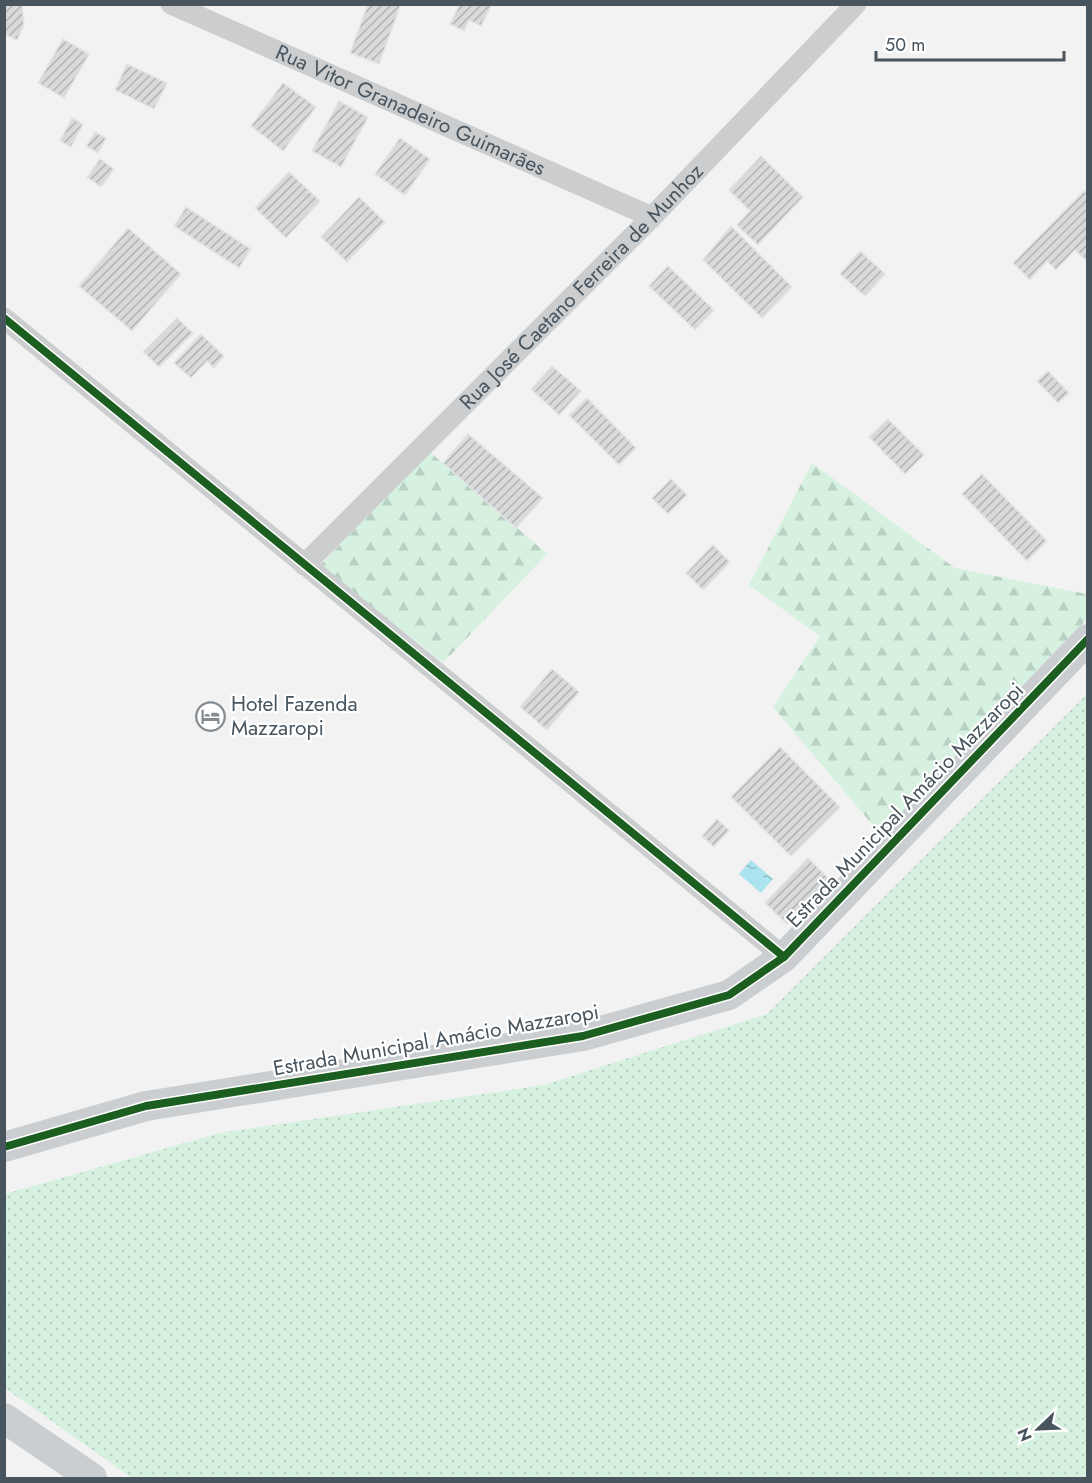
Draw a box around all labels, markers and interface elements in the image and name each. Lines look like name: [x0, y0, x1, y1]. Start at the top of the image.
scale bar: [876, 24, 1064, 62]
text: 50 m: [885, 32, 925, 58]
street label: Rua Vitor Granadeiro Guimarães: [271, 37, 550, 183]
street label: Rua José Caetano Ferreira de Munhoz: [453, 157, 710, 416]
street label: Estrada Municipal Amácio Mazzaropi: [779, 676, 1031, 934]
place label: Hotel Fazenda Mazzaropi: [231, 689, 358, 743]
hotel icon: Hotel Fazenda Mazzaropi: [194, 700, 226, 732]
street label: Estrada Municipal Amácio Mazzaropi: [271, 997, 601, 1083]
north arrow: [1008, 1399, 1068, 1459]
text: N: [1012, 1424, 1038, 1445]

